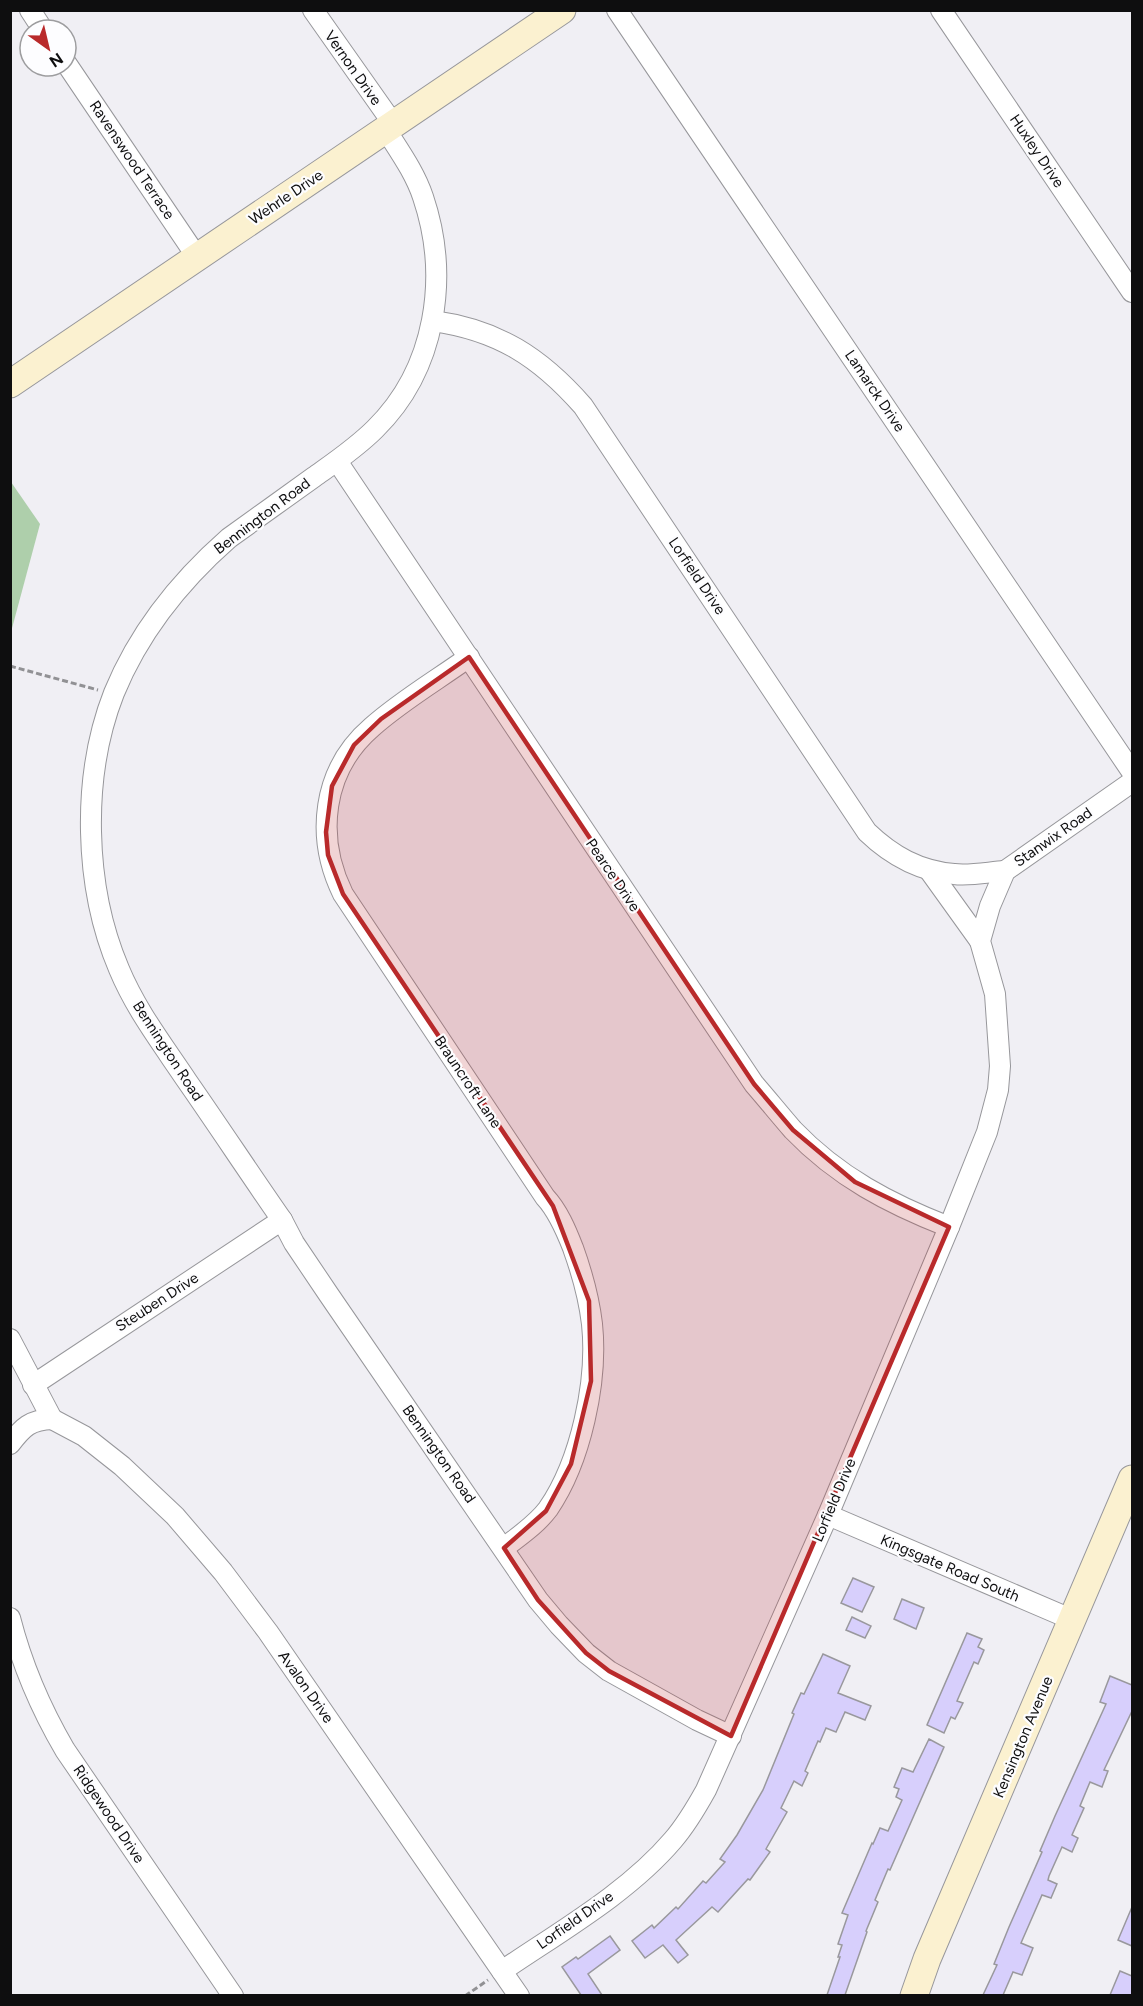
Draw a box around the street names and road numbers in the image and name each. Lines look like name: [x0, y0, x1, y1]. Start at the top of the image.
street label: Vernon Drive: [321, 27, 385, 109]
street label: Ravenswood Terrace: [86, 97, 178, 223]
street label: Huxley Drive: [1006, 111, 1068, 191]
street label: Wehrle Drive: [246, 166, 326, 228]
street label: Lamarck Drive: [841, 347, 909, 435]
street label: Bennington Road: [210, 474, 314, 558]
street label: Lorfield Drive: [665, 534, 729, 618]
street label: Stanwix Road: [1010, 803, 1096, 871]
street label: Pearce Drive: [582, 835, 644, 915]
street label: Bennington Road: [129, 998, 207, 1104]
street label: Brauncroft Lane: [430, 1032, 506, 1132]
street label: Steuben Drive: [112, 1269, 202, 1335]
street label: Bennington Road: [398, 1401, 480, 1507]
street label: Lorfield Drive: [808, 1455, 860, 1545]
street label: Kingsgate Road South: [878, 1531, 1022, 1605]
street label: Avalon Drive: [275, 1647, 337, 1727]
street label: Kensington Avenue: [989, 1673, 1057, 1801]
street label: Ridgewood Drive: [69, 1761, 149, 1867]
street label: Lorfield Drive: [533, 1887, 617, 1953]

